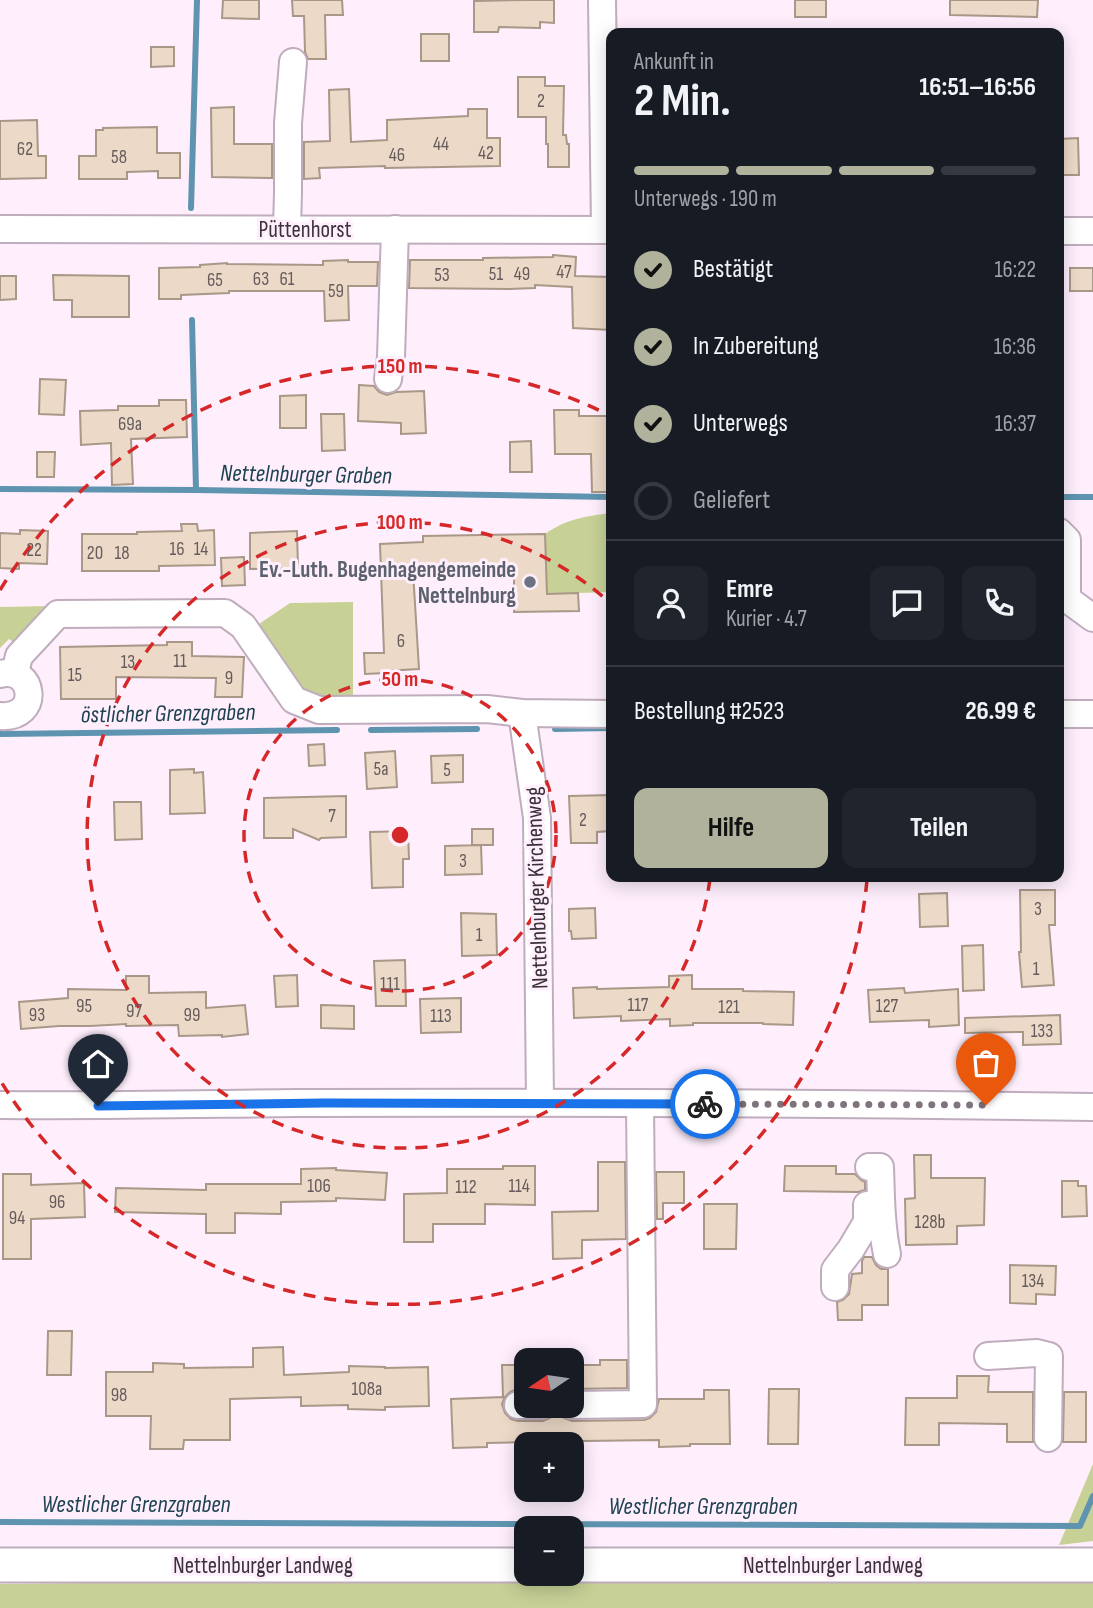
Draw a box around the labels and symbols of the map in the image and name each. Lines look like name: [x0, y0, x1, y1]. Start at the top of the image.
house number: 2: [537, 90, 545, 113]
house number: 44: [433, 133, 449, 156]
house number: 62: [17, 138, 33, 161]
house number: 42: [478, 142, 494, 165]
house number: 46: [389, 144, 405, 167]
house number: 58: [111, 146, 127, 169]
street label: Püttenhorst: [258, 216, 352, 244]
house number: 47: [556, 261, 572, 284]
house number: 51: [489, 263, 503, 286]
house number: 49: [514, 263, 530, 286]
house number: 53: [434, 264, 450, 287]
house number: 63: [253, 268, 269, 291]
house number: 61: [280, 268, 295, 291]
house number: 65: [207, 269, 223, 292]
house number: 59: [328, 280, 344, 303]
text: 150 m: [378, 354, 422, 379]
house number: 69a: [118, 413, 142, 436]
water label: Nettelnburger Graben: [220, 459, 392, 490]
text: 100 m: [377, 510, 423, 535]
house number: 16: [170, 538, 184, 561]
house number: 14: [194, 538, 208, 561]
house number: 22: [26, 539, 42, 562]
house number: 20: [87, 542, 103, 565]
house number: 18: [115, 542, 129, 565]
place label: Ev.-Luth. Bugenhagengemeinde Nettelnburg: [259, 556, 516, 610]
marker: Ev.-Luth. Bugenhagengemeinde Nettelnburg: [522, 574, 538, 590]
house number: 6: [397, 630, 405, 653]
house number: 11: [173, 650, 187, 673]
house number: 13: [121, 651, 135, 674]
house number: 15: [68, 664, 82, 687]
house number: 9: [225, 667, 233, 690]
text: 50 m: [382, 667, 418, 692]
water label: östlicher Grenzgraben: [80, 697, 256, 730]
house number: 5a: [374, 758, 388, 781]
house number: 5: [443, 759, 451, 782]
street label: Nettelnburger Kirchenweg: [519, 786, 555, 989]
house number: 7: [328, 805, 336, 828]
house number: 2: [579, 809, 587, 832]
centre of rings: [388, 823, 412, 847]
house number: 3: [459, 850, 467, 873]
house number: 3: [1034, 898, 1042, 921]
house number: 1: [476, 924, 483, 947]
house number: 1: [1033, 958, 1040, 981]
house number: 111: [380, 973, 400, 996]
house number: 117: [628, 994, 649, 1017]
house number: 95: [76, 995, 92, 1018]
house number: 127: [876, 995, 899, 1018]
house number: 121: [718, 996, 740, 1019]
house number: 97: [126, 1000, 142, 1023]
house number: 93: [29, 1004, 45, 1027]
house number: 99: [184, 1004, 200, 1027]
house number: 113: [430, 1005, 452, 1028]
house number: 133: [1031, 1020, 1053, 1043]
pin: [956, 1033, 1016, 1105]
pin: [68, 1034, 128, 1106]
courier: [670, 1069, 740, 1139]
house number: 106: [307, 1175, 331, 1198]
house number: 114: [508, 1175, 530, 1198]
house number: 112: [455, 1176, 477, 1199]
house number: 96: [49, 1191, 65, 1214]
house number: 94: [9, 1207, 25, 1230]
house number: 128b: [915, 1211, 945, 1234]
house number: 134: [1022, 1270, 1044, 1293]
north arrow: [514, 1348, 584, 1418]
house number: 108a: [352, 1378, 382, 1401]
house number: 98: [111, 1384, 127, 1407]
water label: Westlicher Grenzgraben: [41, 1490, 231, 1519]
water label: Westlicher Grenzgraben: [608, 1492, 798, 1521]
street label: Nettelnburger Landweg: [173, 1552, 353, 1580]
street label: Nettelnburger Landweg: [743, 1552, 923, 1580]

